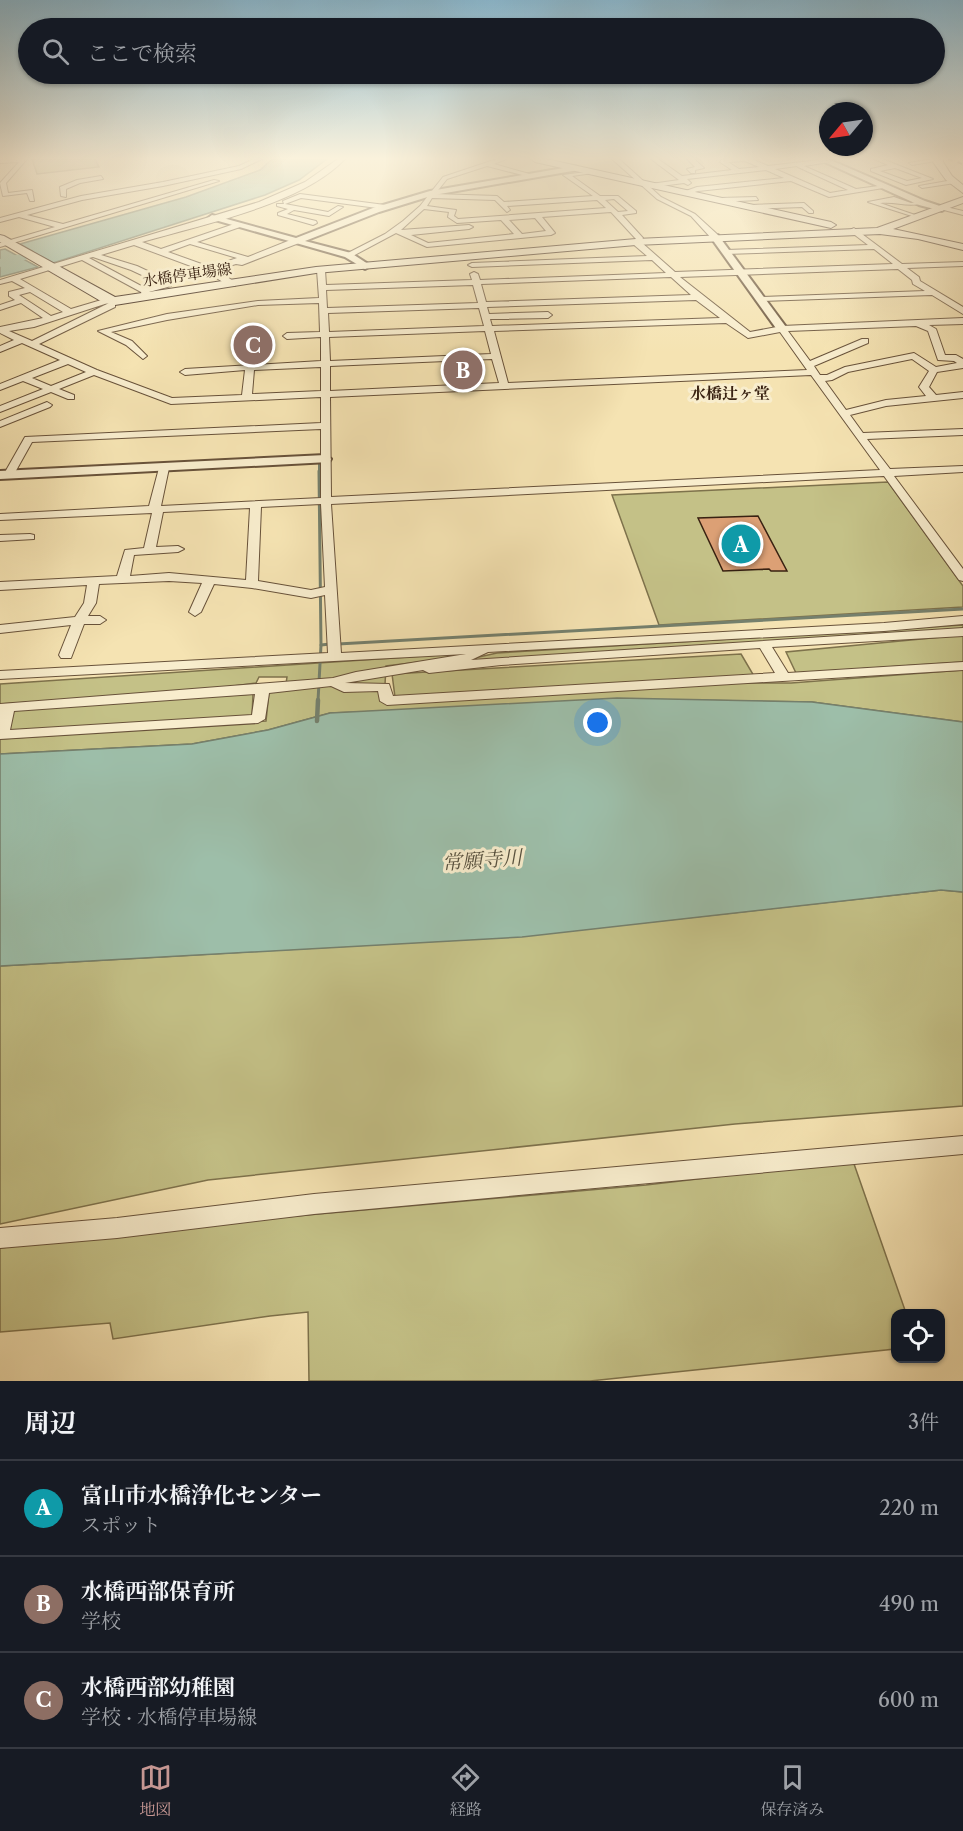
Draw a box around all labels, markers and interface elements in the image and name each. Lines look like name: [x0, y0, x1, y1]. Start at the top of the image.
search box: [18, 18, 945, 84]
icon: search: [39, 35, 72, 68]
text: ここで検索: [87, 40, 197, 67]
north arrow: [819, 102, 873, 156]
street label: 水橋停車場線: [141, 259, 233, 290]
pin: C: [234, 322, 272, 368]
pin: B: [444, 348, 482, 392]
district label: 水橋辻ヶ堂: [690, 383, 770, 403]
pin: A: [722, 522, 760, 566]
your location: [583, 708, 612, 737]
water label: 常願寺川: [441, 845, 525, 875]
map controls: [891, 1309, 945, 1363]
button: locate: [891, 1309, 945, 1363]
text: 周辺: [24, 1407, 76, 1439]
text: 3件: [908, 1410, 939, 1434]
text: 富山市水橋浄化センター: [81, 1482, 322, 1509]
text: A: [36, 1496, 51, 1520]
text: 220 m: [879, 1496, 939, 1520]
text: スポット: [81, 1513, 161, 1537]
text: 水橋西部保育所: [81, 1578, 235, 1605]
text: B: [36, 1592, 51, 1616]
text: 490 m: [879, 1592, 939, 1616]
text: 学校: [81, 1609, 121, 1633]
text: 水橋西部幼稚園: [81, 1674, 235, 1701]
text: C: [35, 1688, 52, 1712]
text: 600 m: [878, 1688, 939, 1712]
text: 学校 · 水橋停車場線: [81, 1705, 257, 1729]
tab: 地図: [139, 1761, 172, 1820]
tab: 経路: [449, 1761, 482, 1820]
tab: 保存済み: [760, 1761, 824, 1820]

